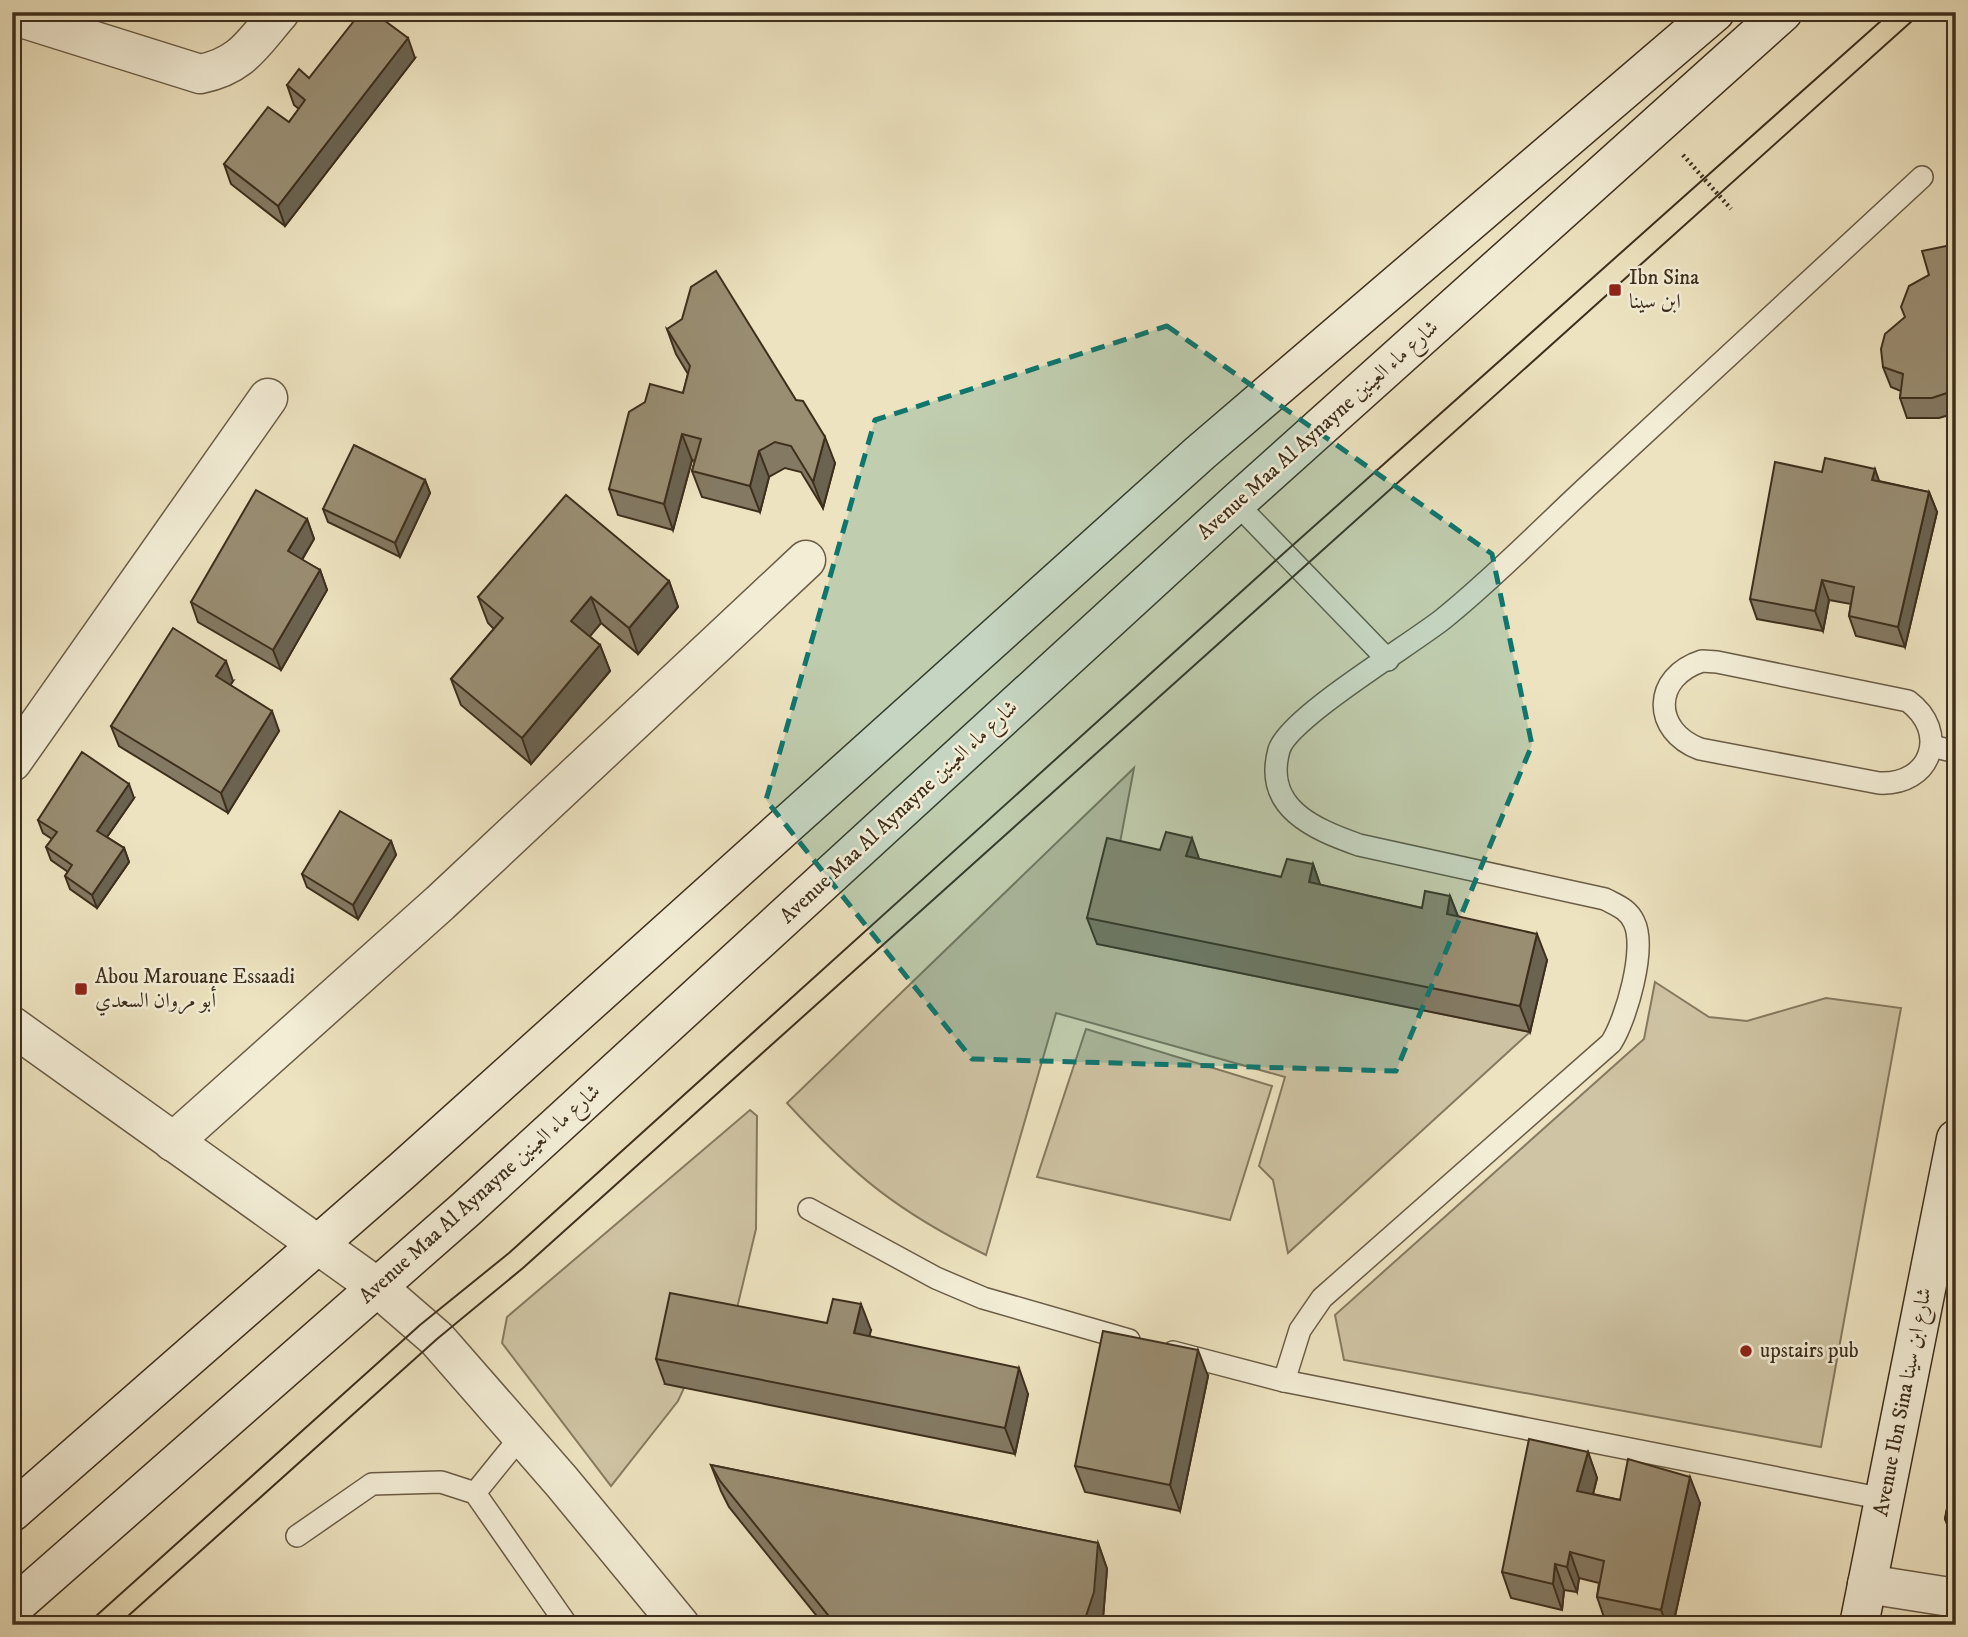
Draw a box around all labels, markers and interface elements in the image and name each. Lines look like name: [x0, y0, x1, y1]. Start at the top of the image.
place label: Ibn Sina ابن سينا: [1629, 265, 1699, 315]
marker: Ibn Sina ابن سينا: [1607, 282, 1623, 298]
street label: Avenue Maa Al Aynayne شارع ماء العينين: [1192, 315, 1447, 548]
street label: Avenue Maa Al Aynayne شارع ماء العينين: [775, 695, 1026, 932]
place label: Abou Marouane Essaadi أبو مروان السعدي: [95, 964, 295, 1016]
marker: Abou Marouane Essaadi أبو مروان السعدي: [73, 981, 89, 997]
street label: Avenue Maa Al Aynayne شارع ماء العينين: [354, 1079, 609, 1312]
street label: Avenue Ibn Sina شارع ابن سينا: [1868, 1285, 1942, 1519]
place label: upstairs pub: [1760, 1338, 1859, 1364]
marker: upstairs pub: [1738, 1343, 1754, 1359]

